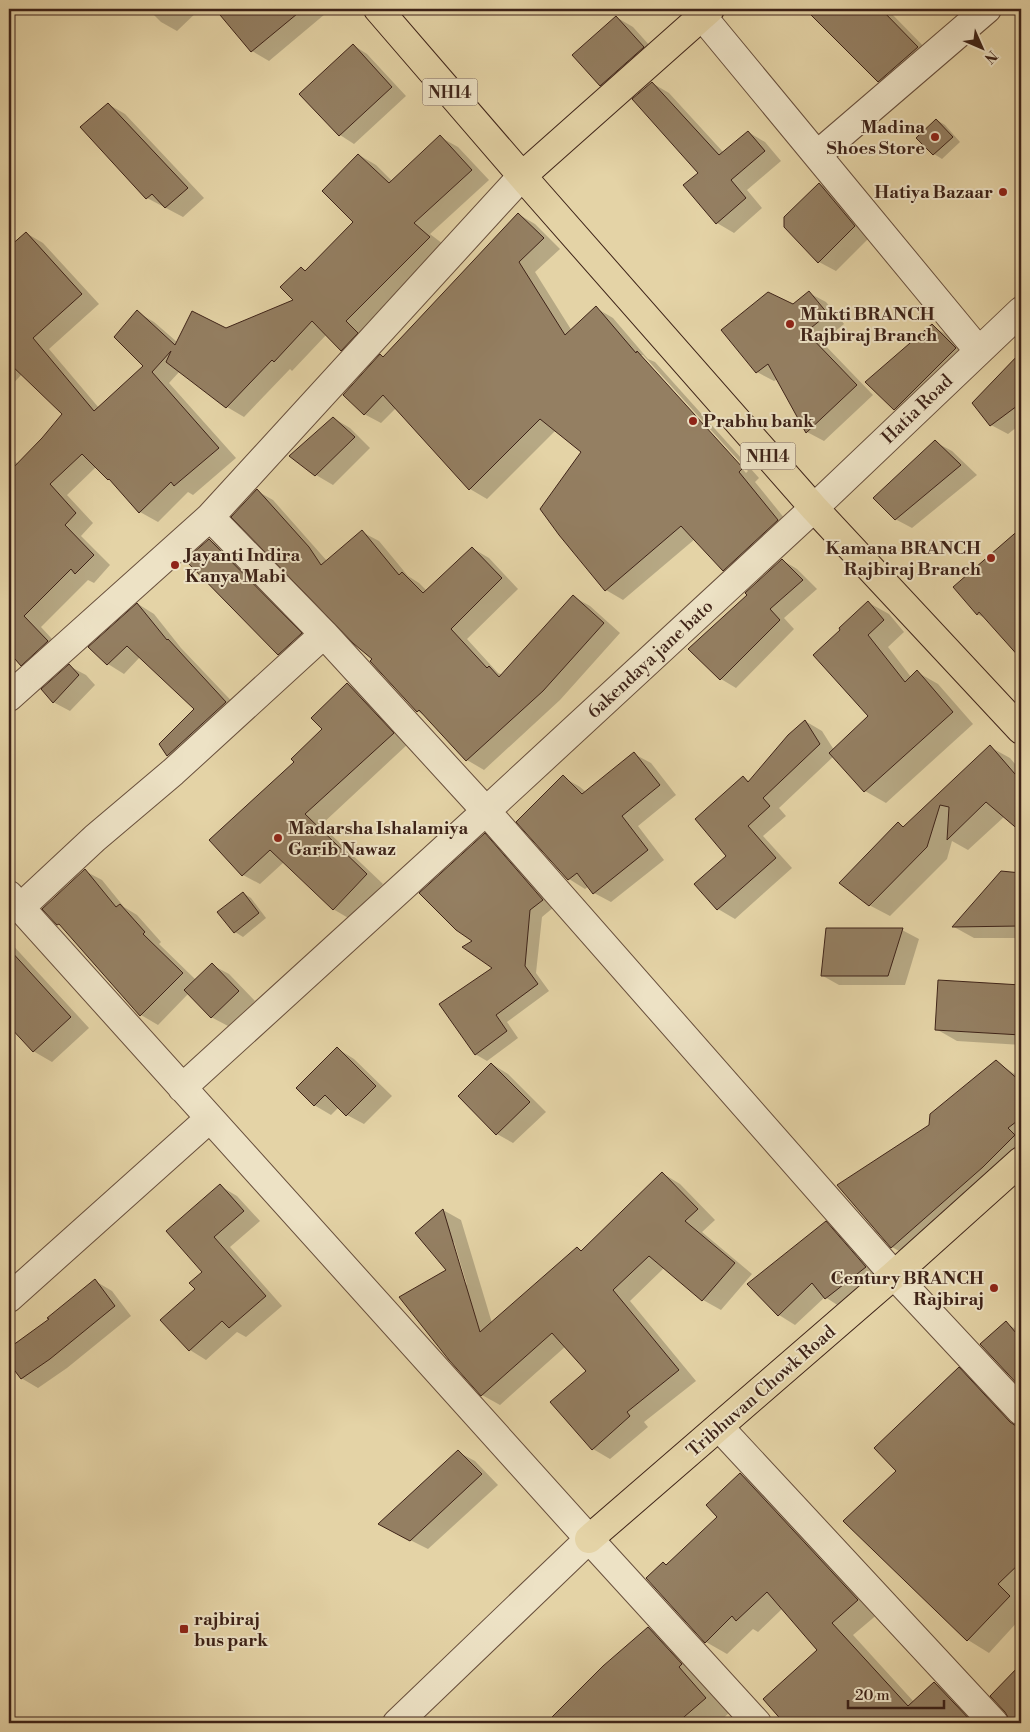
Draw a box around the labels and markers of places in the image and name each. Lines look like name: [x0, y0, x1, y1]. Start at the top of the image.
place label: Madina Shoes Store: [827, 116, 925, 160]
marker: Madina Shoes Store: [929, 131, 941, 143]
place label: Hatiya Bazaar: [874, 181, 993, 204]
marker: Hatiya Bazaar: [997, 186, 1009, 198]
place label: Mukti BRANCH Rajbiraj Branch: [800, 303, 937, 347]
marker: Mukti BRANCH Rajbiraj Branch: [784, 318, 796, 330]
place label: Prabhu bank: [703, 410, 815, 433]
marker: Prabhu bank: [687, 415, 699, 427]
place label: Kamana BRANCH Rajbiraj Branch: [826, 537, 981, 581]
place label: Jayanti Indira Kanya Mabi: [182, 544, 300, 588]
marker: Kamana BRANCH Rajbiraj Branch: [985, 552, 997, 564]
marker: Jayanti Indira Kanya Mabi: [169, 559, 181, 571]
place label: Madarsha Ishalamiya Garib Nawaz: [288, 817, 468, 861]
marker: Madarsha Ishalamiya Garib Nawaz: [272, 832, 284, 844]
place label: Century BRANCH Rajbiraj: [831, 1267, 984, 1311]
marker: Century BRANCH Rajbiraj: [988, 1282, 1000, 1294]
place label: rajbiraj bus park: [194, 1608, 269, 1652]
marker: rajbiraj bus park: [178, 1623, 190, 1635]

